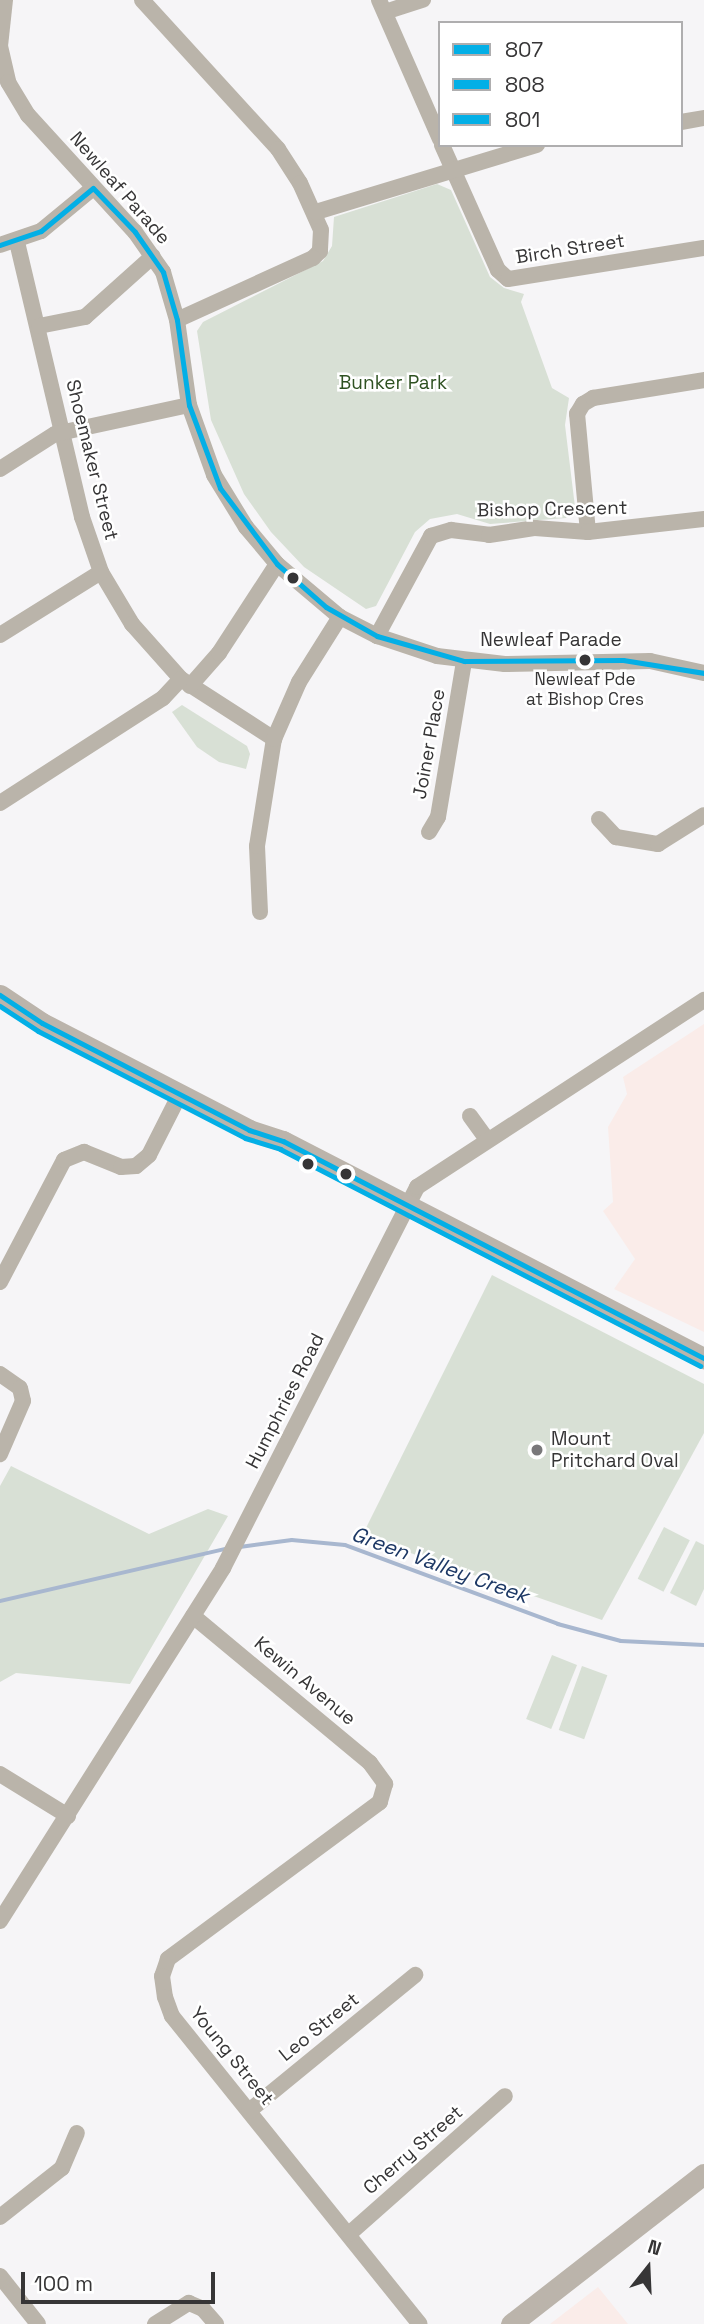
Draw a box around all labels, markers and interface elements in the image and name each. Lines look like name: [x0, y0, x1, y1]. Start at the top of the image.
legend: [438, 21, 683, 147]
text: 807: [505, 36, 543, 63]
text: 808: [505, 71, 545, 98]
text: 801: [505, 106, 540, 133]
street label: Newleaf Parade: [65, 127, 175, 249]
street label: Birch Street: [514, 229, 626, 269]
park label: Bunker Park: [339, 372, 447, 394]
street label: Shoemaker Street: [61, 377, 123, 543]
street label: Bishop Crescent: [476, 496, 628, 522]
unlabelled marker: [286, 571, 300, 585]
street label: Newleaf Parade: [480, 629, 622, 651]
marker: Newleaf Pde at Bishop Cres: [578, 653, 592, 667]
place label: Newleaf Pde at Bishop Cres: [526, 670, 644, 710]
street label: Joiner Place: [408, 687, 450, 801]
unlabelled marker: [301, 1157, 315, 1171]
unlabelled marker: [339, 1167, 353, 1181]
street label: Humphries Road: [241, 1329, 329, 1473]
place label: Mount Pritchard Oval: [551, 1428, 679, 1472]
marker: Mount Pritchard Oval: [529, 1442, 545, 1458]
water label: Green Valley Creek: [348, 1521, 532, 1609]
street label: Kewin Avenue: [249, 1632, 361, 1730]
street label: Leo Street: [274, 1988, 364, 2066]
street label: Young Street: [185, 2002, 279, 2110]
street label: Cherry Street: [359, 2101, 467, 2199]
north arrow: [613, 2233, 683, 2303]
text: N: [645, 2234, 665, 2261]
scale bar: [24, 2258, 219, 2302]
text: 100 m: [34, 2270, 93, 2297]

